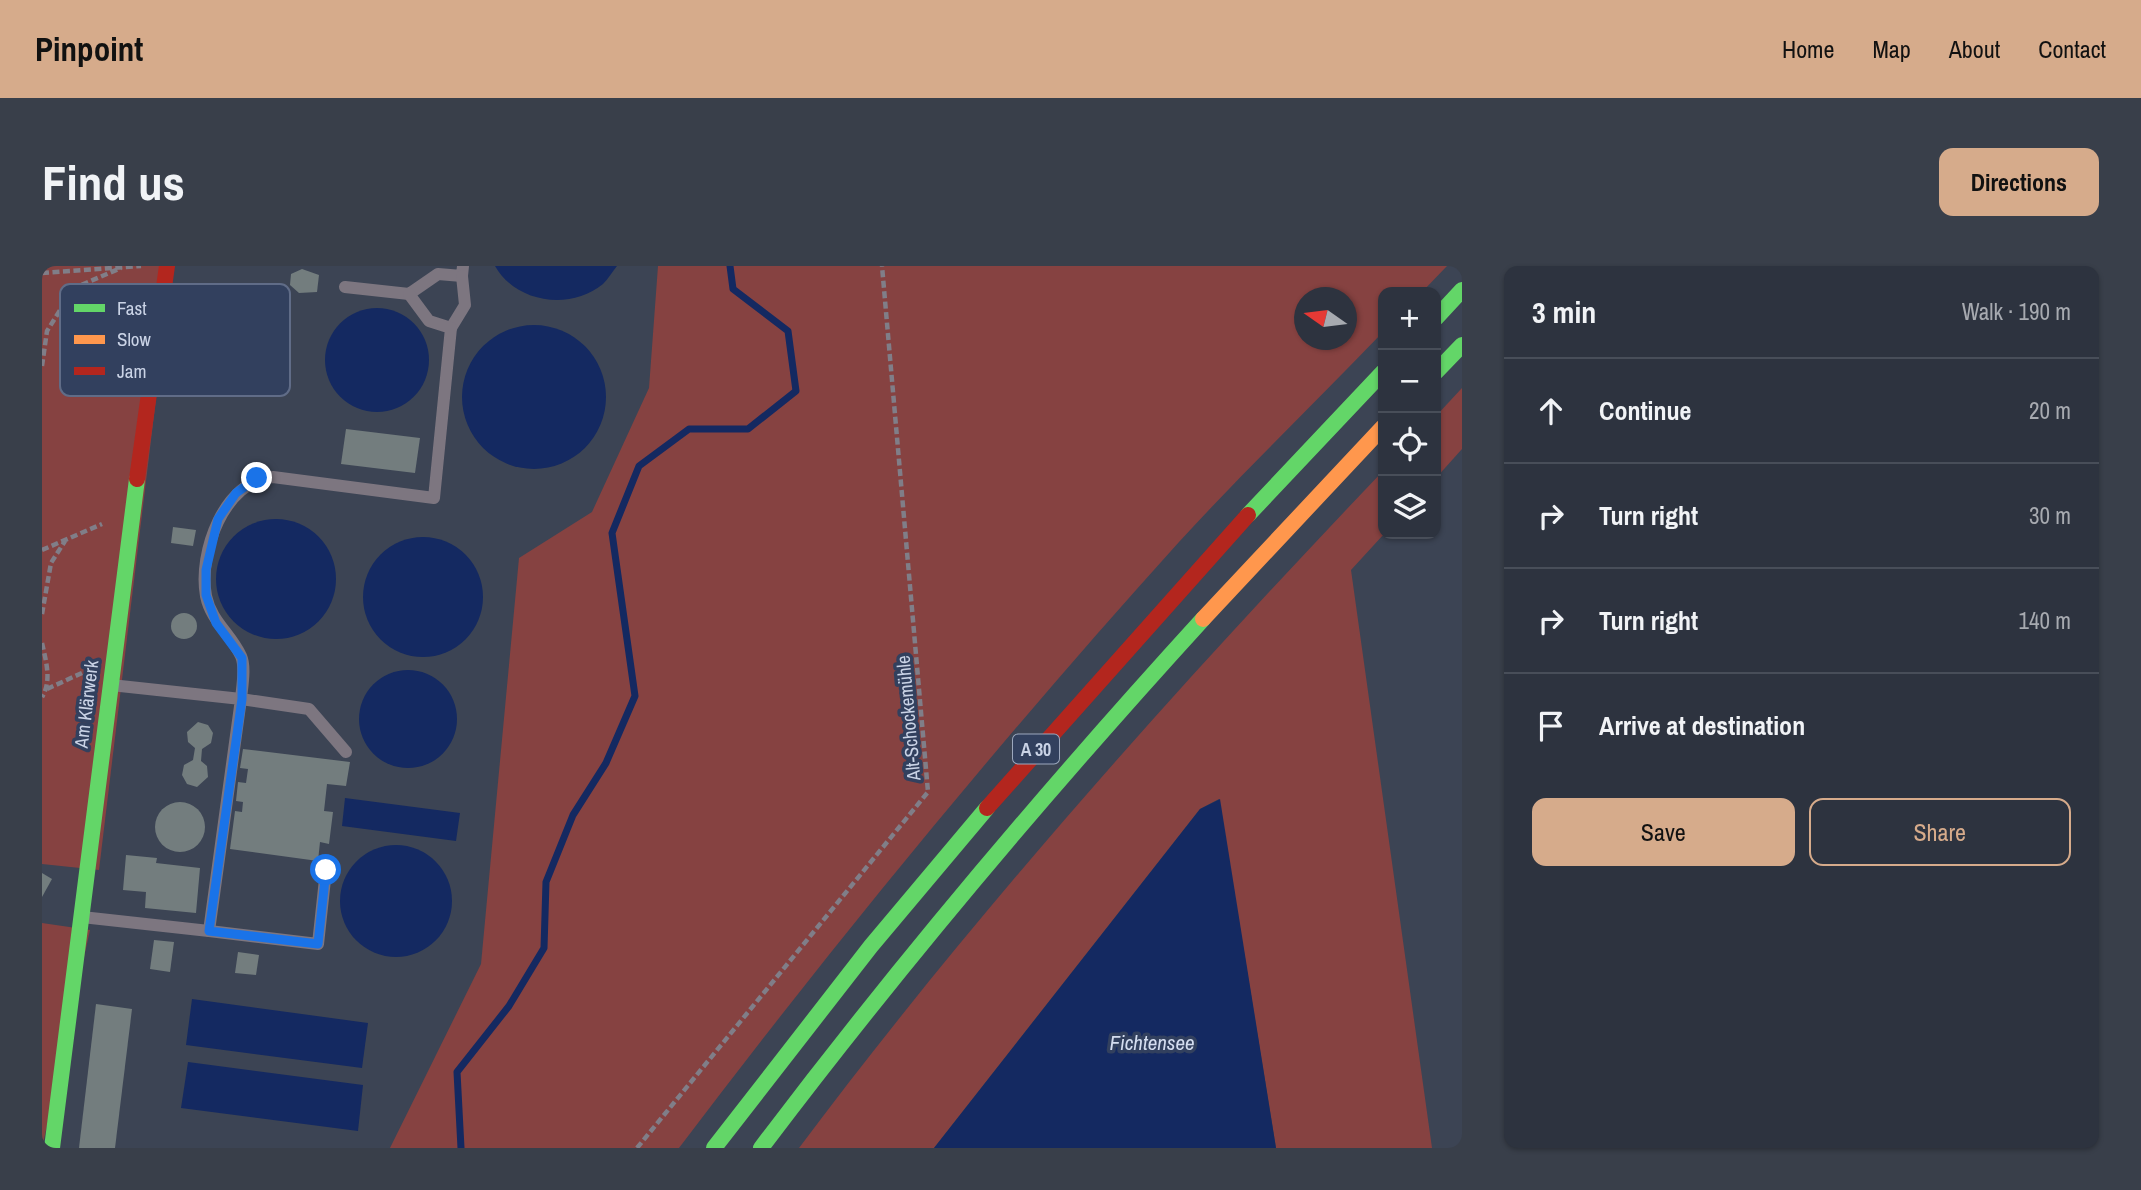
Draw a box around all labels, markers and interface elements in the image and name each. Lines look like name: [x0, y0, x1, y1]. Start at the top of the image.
text: Pinpoint: [35, 27, 143, 71]
text: Home: [1782, 33, 1834, 65]
text: Map: [1872, 33, 1911, 65]
text: About: [1949, 33, 2000, 65]
text: Contact: [2038, 33, 2106, 65]
button: Directions: [1939, 148, 2099, 216]
text: Find us: [42, 149, 185, 215]
legend: [60, 284, 290, 396]
north arrow: [1294, 287, 1357, 350]
map controls: [1378, 287, 1441, 539]
button: +: [1378, 287, 1441, 350]
text: 3 min: [1532, 292, 1596, 332]
text: Fast: [117, 295, 147, 321]
text: Walk · 190 m: [1962, 296, 2071, 327]
text: Slow: [117, 326, 152, 352]
button: −: [1378, 350, 1441, 413]
text: Jam: [117, 358, 146, 384]
icon: ahead: [1532, 392, 1570, 430]
text: Continue: [1599, 393, 1691, 428]
text: 20 m: [2029, 395, 2071, 426]
button: locate: [1378, 413, 1441, 476]
route end: [241, 462, 272, 493]
button: layers: [1378, 476, 1441, 539]
icon: right: [1532, 497, 1570, 535]
text: Turn right: [1599, 498, 1698, 533]
text: 30 m: [2029, 500, 2071, 531]
icon: right: [1532, 602, 1570, 640]
text: Turn right: [1599, 603, 1698, 638]
text: 140 m: [2019, 605, 2071, 636]
street label: Alt-Schockemühle: [890, 654, 927, 783]
street label: Am Klärwerk: [68, 658, 104, 750]
icon: arrive: [1532, 707, 1570, 745]
text: Arrive at destination: [1599, 708, 1805, 743]
road number: A 30: [1013, 734, 1059, 764]
button: Save: [1532, 798, 1795, 866]
button: Share: [1809, 798, 2071, 866]
route start: [310, 854, 341, 885]
water label: Fichtensee: [1109, 1028, 1195, 1057]

